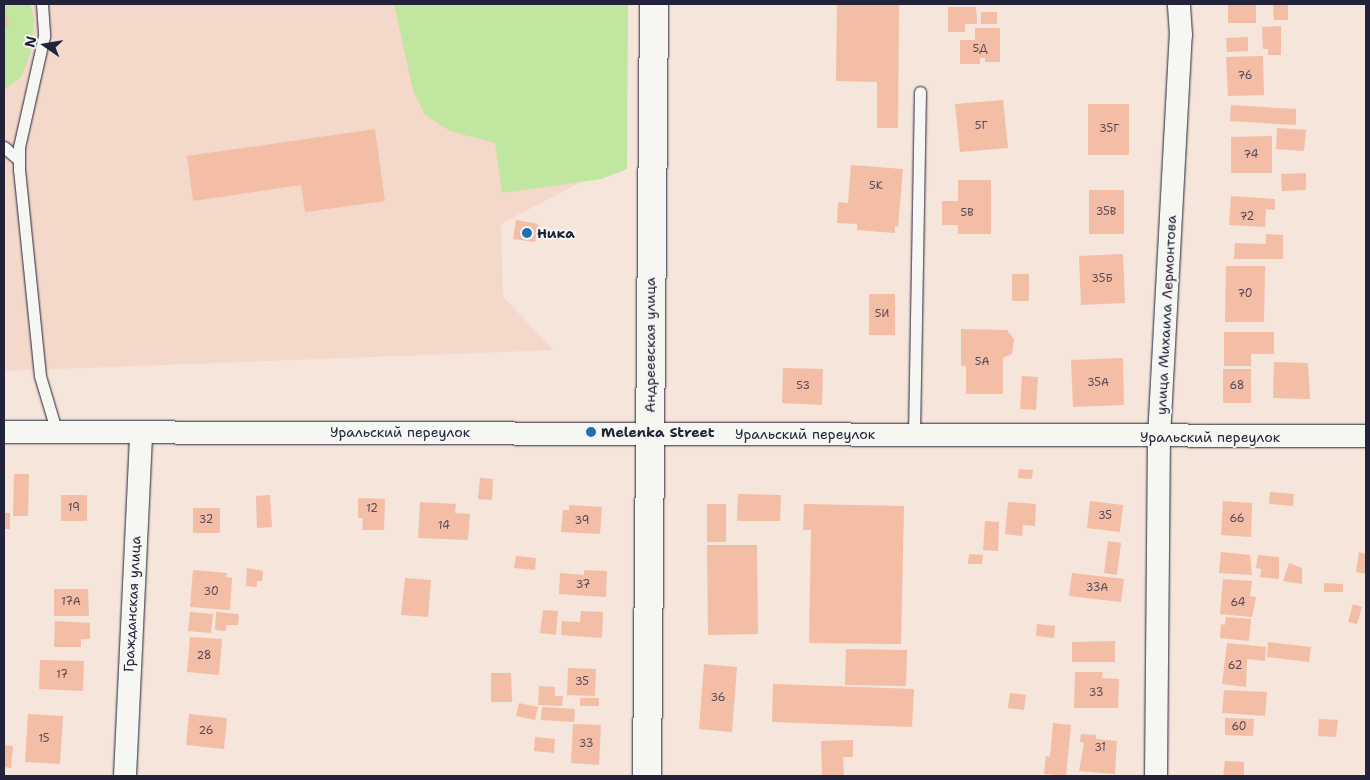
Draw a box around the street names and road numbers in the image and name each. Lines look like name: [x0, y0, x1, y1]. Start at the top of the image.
street label: улица Михаила Лермонтова: [1152, 215, 1180, 415]
street label: Андреевская улица: [642, 277, 658, 413]
street label: Уральский переулок: [330, 424, 470, 440]
street label: Уральский переулок: [735, 426, 875, 442]
street label: Уральский переулок: [1140, 429, 1280, 445]
street label: Гражданская улица: [120, 535, 144, 673]

